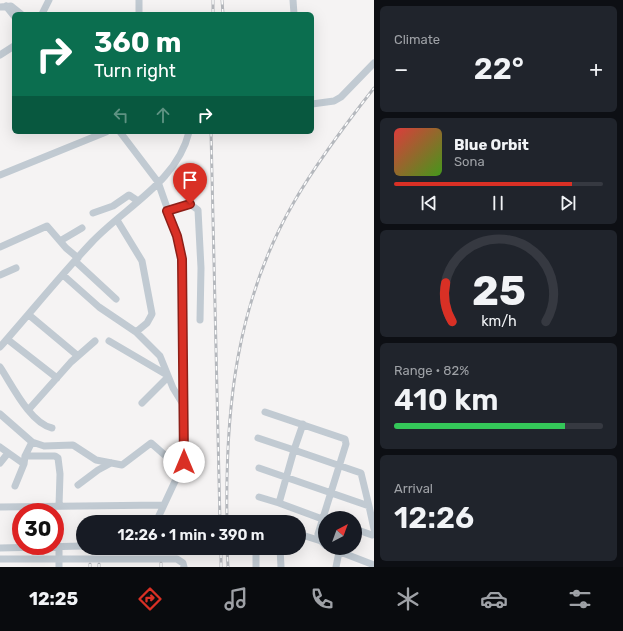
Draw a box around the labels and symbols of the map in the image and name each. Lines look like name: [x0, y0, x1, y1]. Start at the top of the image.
pin: [173, 163, 207, 204]
position arrow: [163, 441, 205, 483]
speed limit sign: 30: [12, 503, 64, 555]
north arrow: [318, 511, 362, 555]

